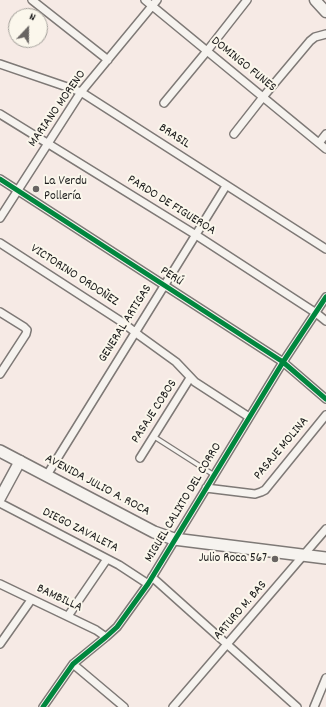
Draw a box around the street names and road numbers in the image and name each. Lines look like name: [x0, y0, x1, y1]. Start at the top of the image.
street label: DOMINGO FUNES: [207, 34, 279, 96]
street label: MARIANO MORENO: [26, 68, 90, 150]
street label: BRASIL: [155, 121, 193, 153]
street label: PARDO DE FIGUEROA: [124, 172, 218, 240]
street label: VICTORINO ORDOÑEZ: [27, 242, 121, 310]
street label: PERÚ: [157, 264, 185, 290]
street label: GENERAL ARTIGAS: [96, 282, 156, 366]
street label: PASAJE COBOS: [129, 377, 181, 447]
street label: PASAJE MOLINA: [251, 414, 313, 484]
street label: MIGUEL CALIXTO DEL CORRO: [142, 440, 226, 566]
street label: AVENIDA JULIO A. ROCA: [42, 452, 152, 520]
street label: DIEGO ZAVALETA: [39, 505, 121, 557]
street label: ARTURO M. BAS: [211, 578, 271, 644]
street label: BAMBILLA: [34, 582, 84, 616]

